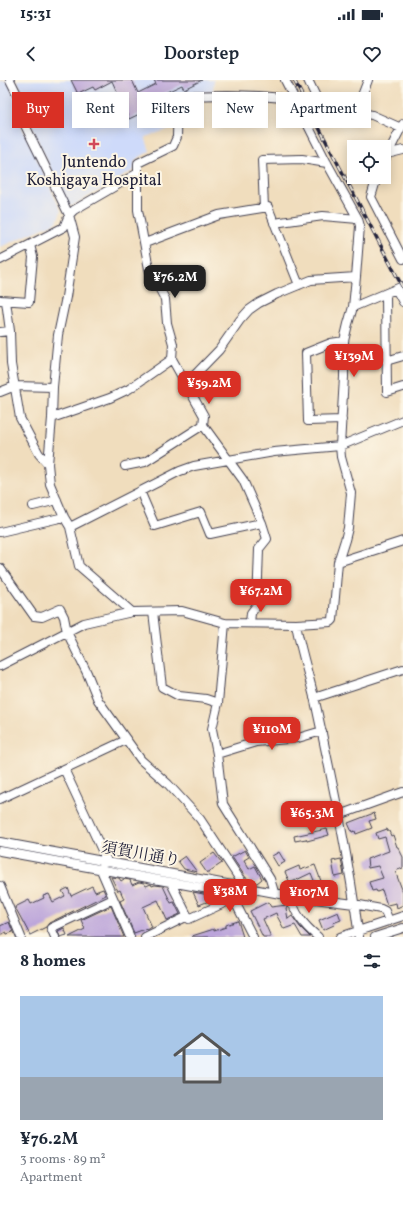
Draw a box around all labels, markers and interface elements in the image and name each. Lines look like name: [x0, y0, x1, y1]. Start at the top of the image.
text: 15:31: [20, 4, 51, 25]
text: Doorstep: [164, 42, 239, 67]
icon: back: [20, 43, 42, 65]
icon: heart: [361, 43, 383, 65]
chip: Buy: [12, 92, 64, 128]
chip: Rent: [72, 92, 129, 128]
chip: Filters: [137, 92, 204, 128]
chip: New: [212, 92, 268, 128]
chip: Apartment: [276, 92, 371, 128]
marker: Juntendo Koshigaya Hospital: [88, 138, 100, 150]
map controls: [347, 140, 391, 184]
button: locate: [347, 140, 391, 184]
place label: Juntendo Koshigaya Hospital: [26, 152, 162, 192]
pin: ¥76.2M: [142, 265, 208, 299]
text: ¥76.2M: [153, 269, 197, 287]
pin: ¥139M: [326, 344, 382, 378]
text: ¥139M: [334, 348, 374, 366]
pin: ¥59.2M: [176, 371, 242, 405]
text: ¥59.2M: [187, 375, 231, 393]
pin: ¥67.2M: [228, 579, 294, 613]
text: ¥67.2M: [239, 583, 283, 601]
pin: ¥110M: [244, 717, 300, 751]
text: ¥110M: [252, 721, 292, 739]
pin: ¥65.3M: [279, 801, 345, 835]
text: ¥65.3M: [290, 805, 334, 823]
street label: 須賀川通り: [99, 837, 182, 873]
pin: ¥38M: [206, 879, 254, 913]
pin: ¥107M: [281, 880, 337, 914]
text: ¥38M: [213, 883, 247, 901]
text: ¥107M: [289, 884, 329, 902]
text: 8 homes: [20, 950, 86, 973]
icon: filters: [361, 950, 383, 972]
icon: home: [166, 1022, 238, 1094]
text: ¥76.2M: [20, 1128, 78, 1151]
text: 3 rooms · 89 m²: [20, 1151, 106, 1169]
text: Apartment: [20, 1169, 83, 1187]

